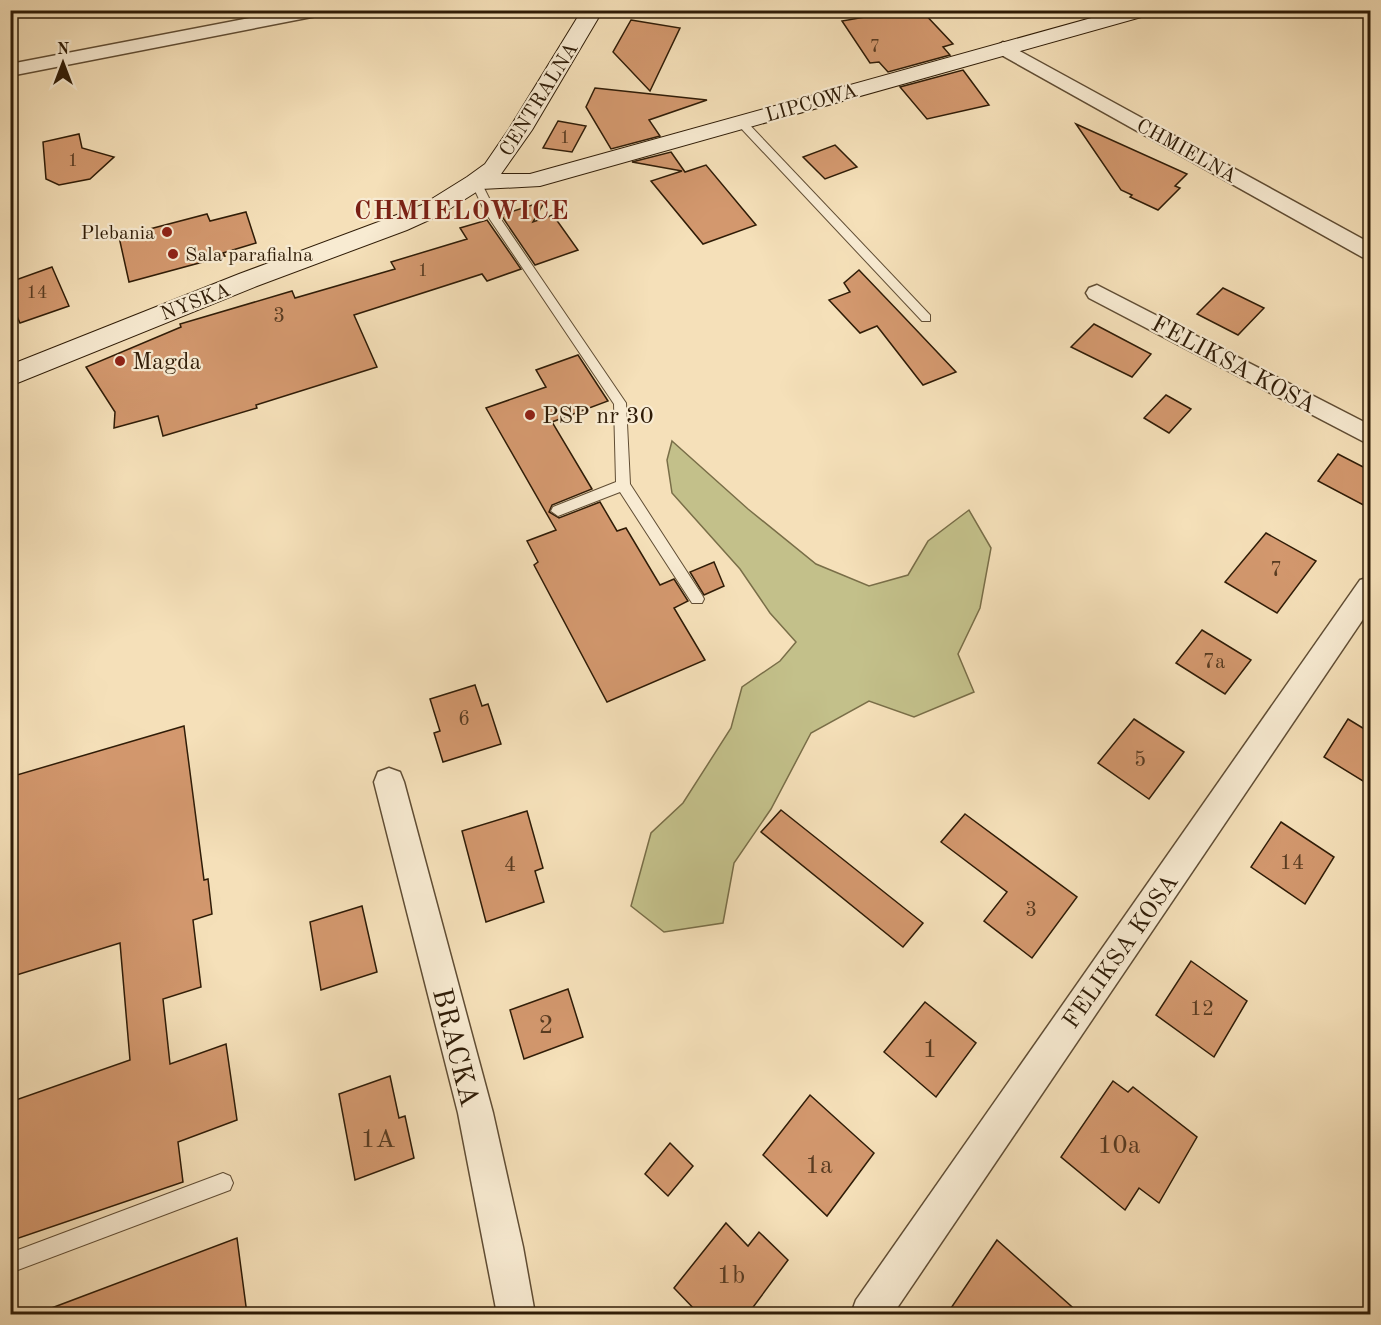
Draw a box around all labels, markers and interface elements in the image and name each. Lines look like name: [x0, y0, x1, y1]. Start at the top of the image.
north arrow: [33, 33, 93, 93]
house number: 7: [870, 38, 880, 56]
street label: CENTRALNA: [497, 40, 583, 160]
text: N: [57, 42, 70, 58]
street label: LIPCOWA: [763, 81, 860, 127]
street label: CHMIELNA: [1133, 116, 1239, 187]
house number: 1: [560, 129, 570, 147]
house number: 1: [68, 152, 78, 170]
district label: CHMIELOWICE: [354, 199, 570, 225]
place label: Plebania: [81, 224, 155, 244]
marker: Plebania: [160, 225, 174, 239]
place label: Sala parafialna: [185, 246, 313, 266]
marker: Sala parafialna: [166, 247, 180, 261]
house number: 1: [418, 262, 428, 280]
street label: NYSKA: [158, 280, 233, 325]
house number: 14: [27, 284, 47, 302]
house number: 3: [273, 306, 285, 327]
street label: FELIKSA KOSA: [1147, 312, 1319, 419]
place label: Magda: [132, 351, 201, 375]
marker: Magda: [113, 354, 127, 368]
place label: PSP nr 30: [542, 405, 654, 429]
marker: PSP nr 30: [523, 408, 537, 422]
house number: 7: [1270, 560, 1282, 581]
house number: 7a: [1203, 652, 1225, 673]
house number: 6: [458, 709, 470, 730]
house number: 5: [1134, 750, 1146, 771]
house number: 14: [1280, 853, 1304, 874]
house number: 4: [504, 855, 516, 876]
street label: FELIKSA KOSA: [1059, 871, 1184, 1034]
house number: 3: [1025, 900, 1037, 921]
street label: BRACKA: [426, 986, 482, 1110]
house number: 12: [1190, 999, 1214, 1020]
house number: 2: [538, 1013, 554, 1039]
house number: 1: [922, 1037, 938, 1063]
house number: 1A: [361, 1127, 396, 1153]
house number: 10a: [1097, 1133, 1141, 1159]
house number: 1a: [805, 1153, 833, 1179]
house number: 1b: [717, 1263, 745, 1289]

